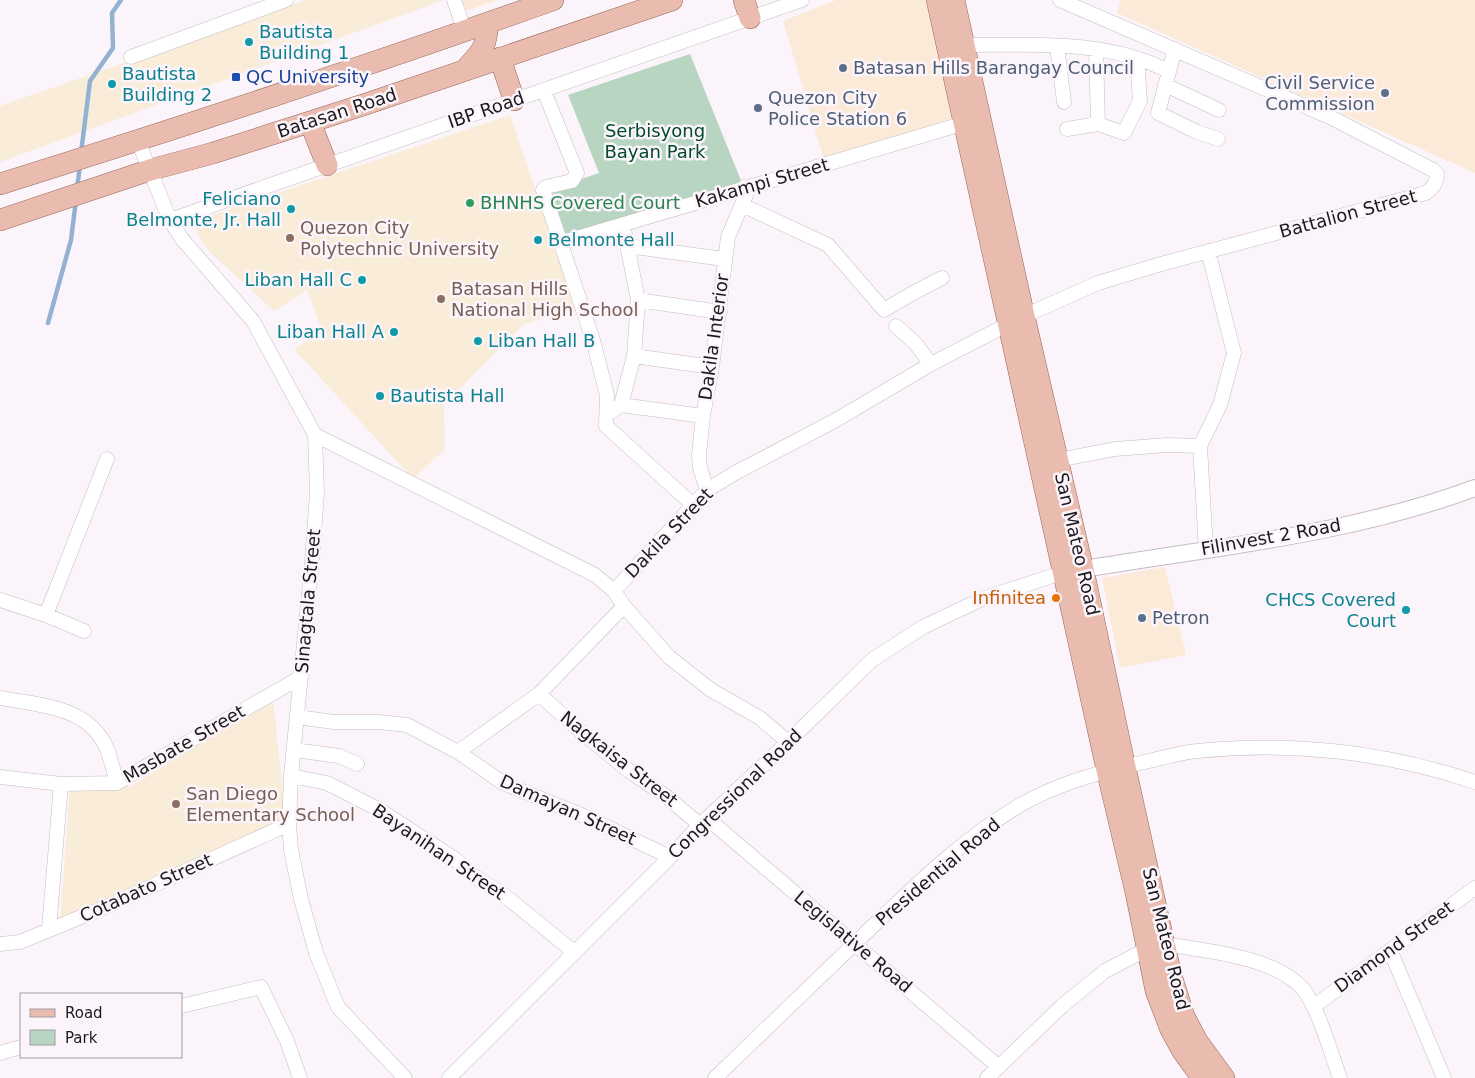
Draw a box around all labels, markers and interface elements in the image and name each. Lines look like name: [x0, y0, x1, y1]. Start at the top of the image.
place label: Bautista Building 1: [259, 21, 349, 63]
marker: Bautista Building 1: [243, 36, 255, 48]
place label: Batasan Hills Barangay Council: [853, 57, 1134, 78]
marker: Batasan Hills Barangay Council: [837, 62, 849, 74]
place label: Bautista Building 2: [122, 63, 212, 105]
place label: QC University: [246, 66, 370, 87]
marker: QC University: [230, 71, 242, 83]
place label: Civil Service Commission: [1265, 72, 1375, 114]
marker: Bautista Building 2: [106, 78, 118, 90]
street label: Batasan Road: [275, 83, 399, 142]
street label: IBP Road: [445, 87, 527, 132]
place label: Quezon City Police Station 6: [768, 87, 907, 129]
marker: Civil Service Commission: [1379, 87, 1391, 99]
marker: Quezon City Police Station 6: [752, 102, 764, 114]
park label: Serbisyong Bayan Park: [604, 120, 706, 162]
street label: Kakampi Street: [693, 153, 831, 212]
street label: Battalion Street: [1277, 185, 1419, 242]
place label: Feliciano Belmonte, Jr. Hall: [126, 188, 281, 230]
place label: BHNHS Covered Court: [480, 192, 680, 213]
marker: BHNHS Covered Court: [464, 197, 476, 209]
marker: Feliciano Belmonte, Jr. Hall: [285, 203, 297, 215]
place label: Quezon City Polytechnic University: [300, 217, 499, 259]
place label: Belmonte Hall: [548, 229, 675, 250]
marker: Quezon City Polytechnic University: [284, 232, 296, 244]
marker: Belmonte Hall: [532, 234, 544, 246]
place label: Liban Hall C: [245, 269, 352, 290]
street label: Dakila Interior: [694, 272, 733, 402]
marker: Liban Hall C: [356, 274, 368, 286]
place label: Batasan Hills National High School: [451, 278, 639, 320]
marker: Batasan Hills National High School: [435, 293, 447, 305]
place label: Liban Hall A: [277, 321, 385, 342]
marker: Liban Hall A: [388, 326, 400, 338]
place label: Liban Hall B: [488, 330, 595, 351]
marker: Liban Hall B: [472, 335, 484, 347]
place label: Bautista Hall: [390, 385, 505, 406]
marker: Bautista Hall: [374, 390, 386, 402]
street label: San Mateo Road: [1051, 470, 1104, 617]
street label: Dakila Street: [621, 483, 717, 582]
street label: Filinvest 2 Road: [1199, 514, 1343, 559]
street label: Sinagtala Street: [291, 528, 324, 674]
place label: Infinitea: [972, 587, 1046, 608]
place label: CHCS Covered Court: [1265, 589, 1396, 631]
marker: Infinitea: [1050, 592, 1062, 604]
marker: CHCS Covered Court: [1400, 604, 1412, 616]
place label: Petron: [1152, 607, 1210, 628]
marker: Petron: [1136, 612, 1148, 624]
street label: Masbate Street: [119, 700, 248, 787]
street label: Nagkaisa Street: [557, 706, 682, 811]
street label: Congressional Road: [663, 724, 806, 863]
street label: Damayan Street: [497, 770, 640, 849]
place label: San Diego Elementary School: [186, 783, 355, 825]
marker: San Diego Elementary School: [170, 798, 182, 810]
street label: Bayanihan Street: [369, 799, 510, 904]
street label: Presidential Road: [871, 813, 1004, 930]
street label: Cotabato Street: [76, 849, 215, 926]
street label: San Mateo Road: [1139, 865, 1194, 1012]
street label: Legislative Road: [790, 886, 916, 997]
street label: Diamond Street: [1330, 896, 1457, 997]
legend: [20, 993, 182, 1058]
text: Road: [65, 1004, 103, 1022]
text: Park: [65, 1029, 98, 1047]

